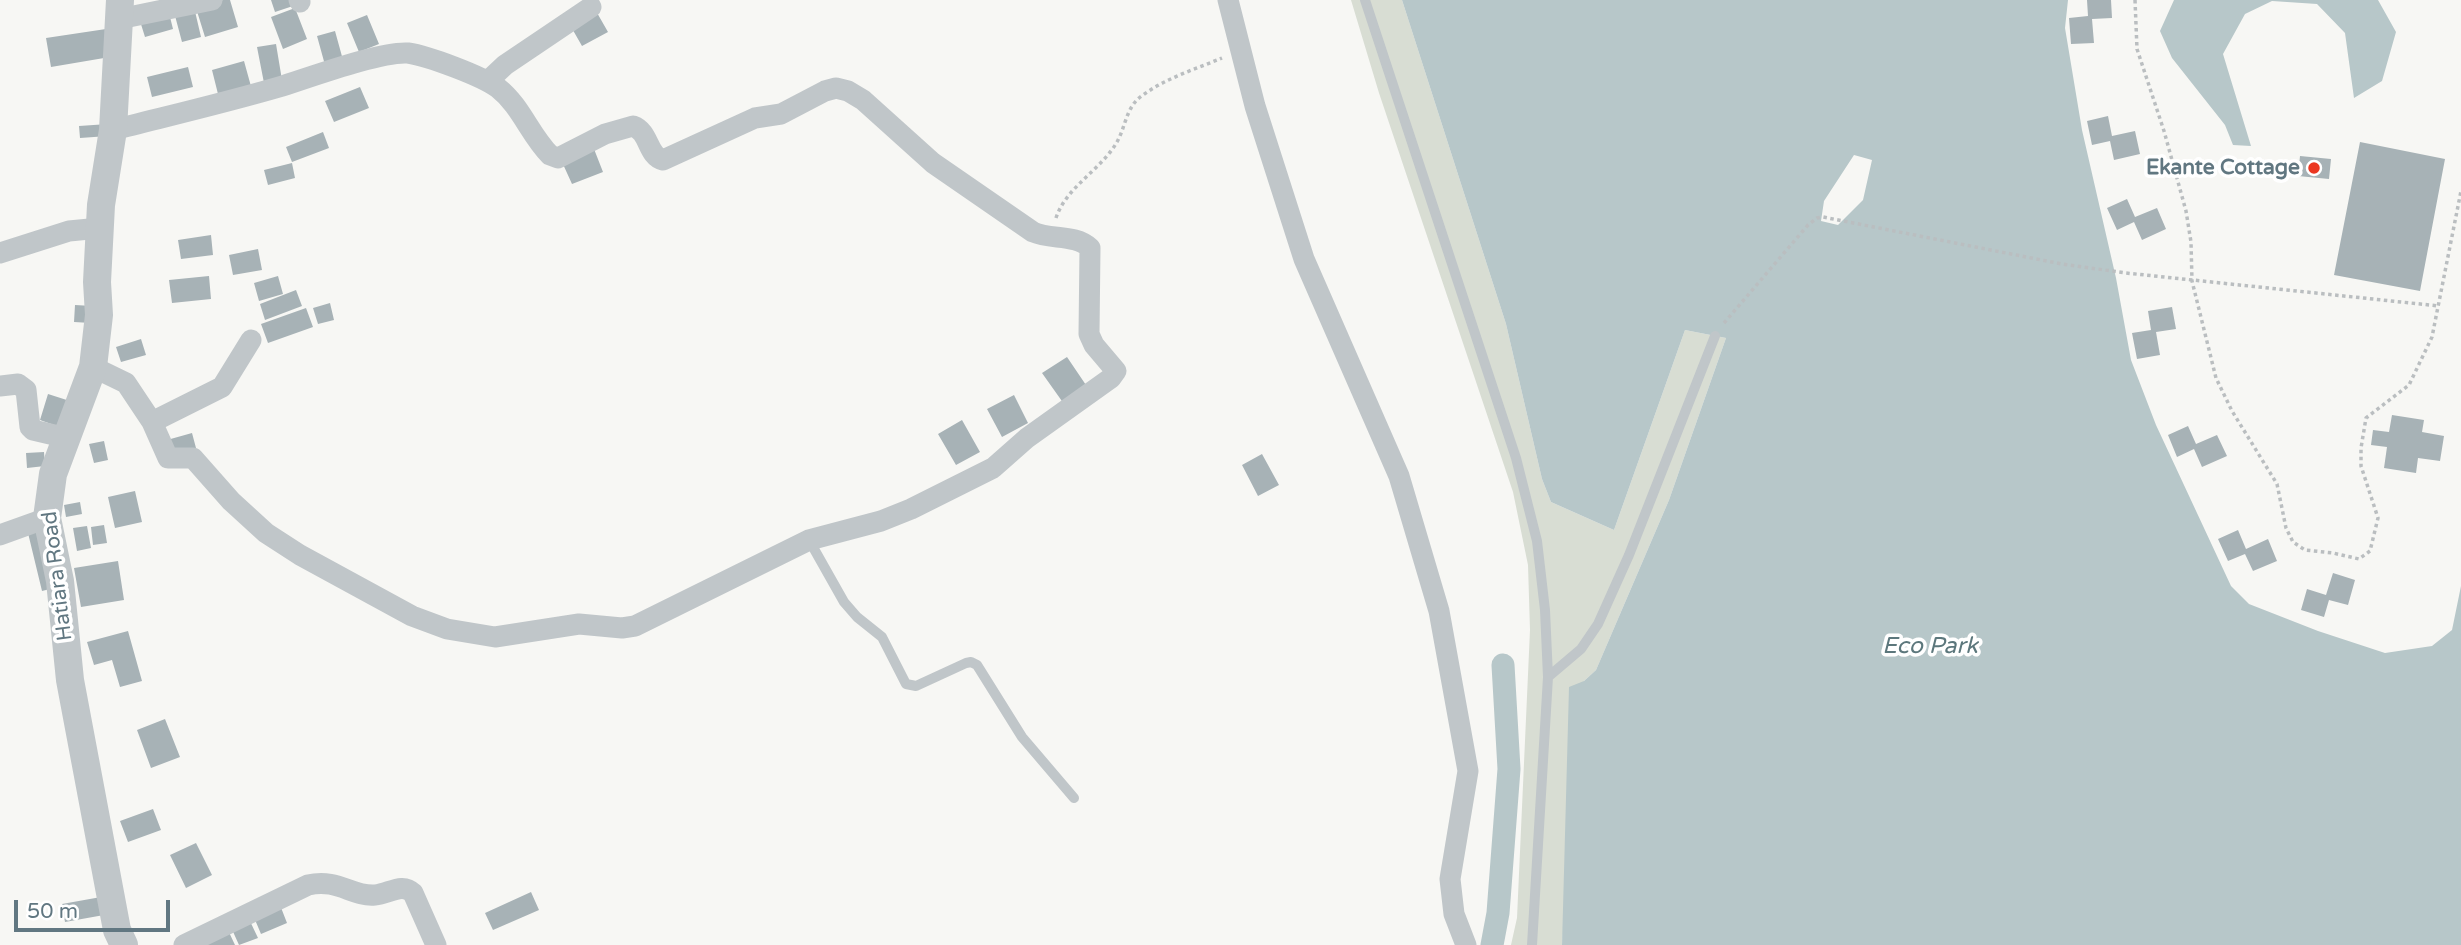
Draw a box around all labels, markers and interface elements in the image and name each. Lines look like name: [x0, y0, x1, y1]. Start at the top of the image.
place label: Ekante Cottage: [2146, 155, 2300, 181]
marker: Ekante Cottage: [2306, 160, 2322, 176]
street label: Hatiara Road: [38, 510, 78, 642]
water label: Eco Park: [1882, 633, 1978, 661]
scale bar: [18, 886, 173, 930]
text: 50 m: [27, 899, 78, 924]

